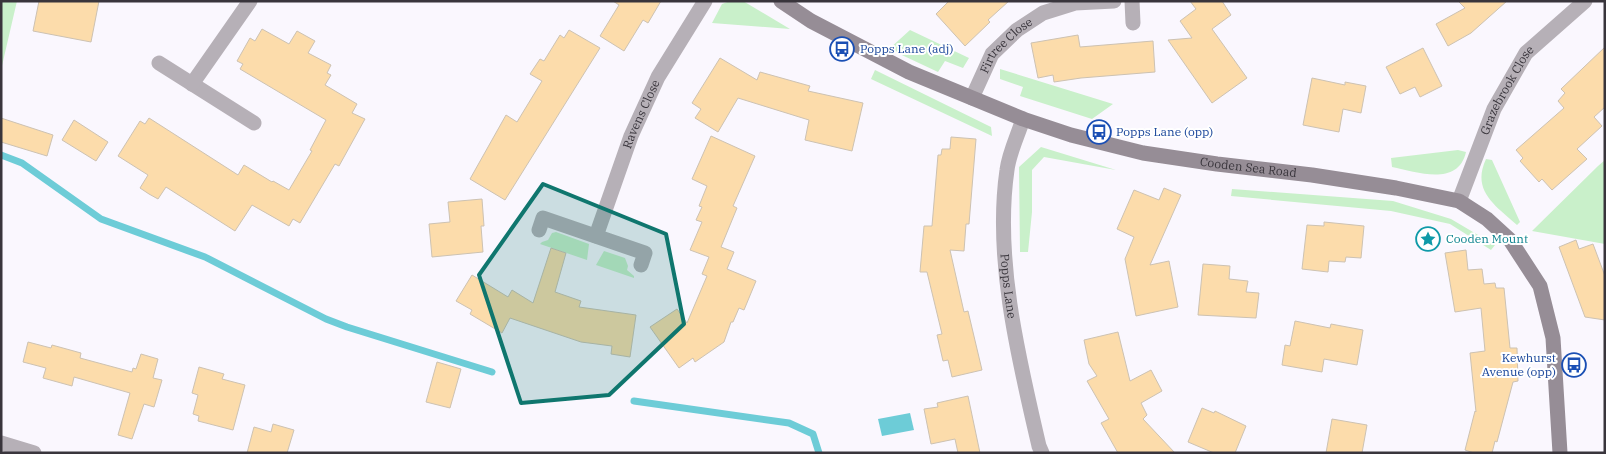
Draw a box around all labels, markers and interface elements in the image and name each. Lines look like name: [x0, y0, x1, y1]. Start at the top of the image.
street label: Firtree Close: [976, 14, 1035, 75]
bus stop icon: Popps Lane (adj): [829, 36, 855, 62]
place label: Popps Lane (adj): [860, 41, 953, 56]
street label: Grazebrook Close: [1477, 42, 1536, 137]
street label: Ravens Close: [619, 77, 663, 151]
bus stop icon: Popps Lane (opp): [1086, 119, 1112, 145]
place label: Popps Lane (opp): [1116, 124, 1213, 139]
street label: Cooden Sea Road: [1199, 154, 1298, 180]
place icon: Cooden Mount: [1415, 226, 1441, 252]
place label: Cooden Mount: [1446, 231, 1528, 246]
street label: Popps Lane: [997, 253, 1020, 320]
place label: Kewhurst Avenue (opp): [1482, 350, 1556, 379]
bus stop icon: Kewhurst Avenue (opp): [1561, 352, 1587, 378]

